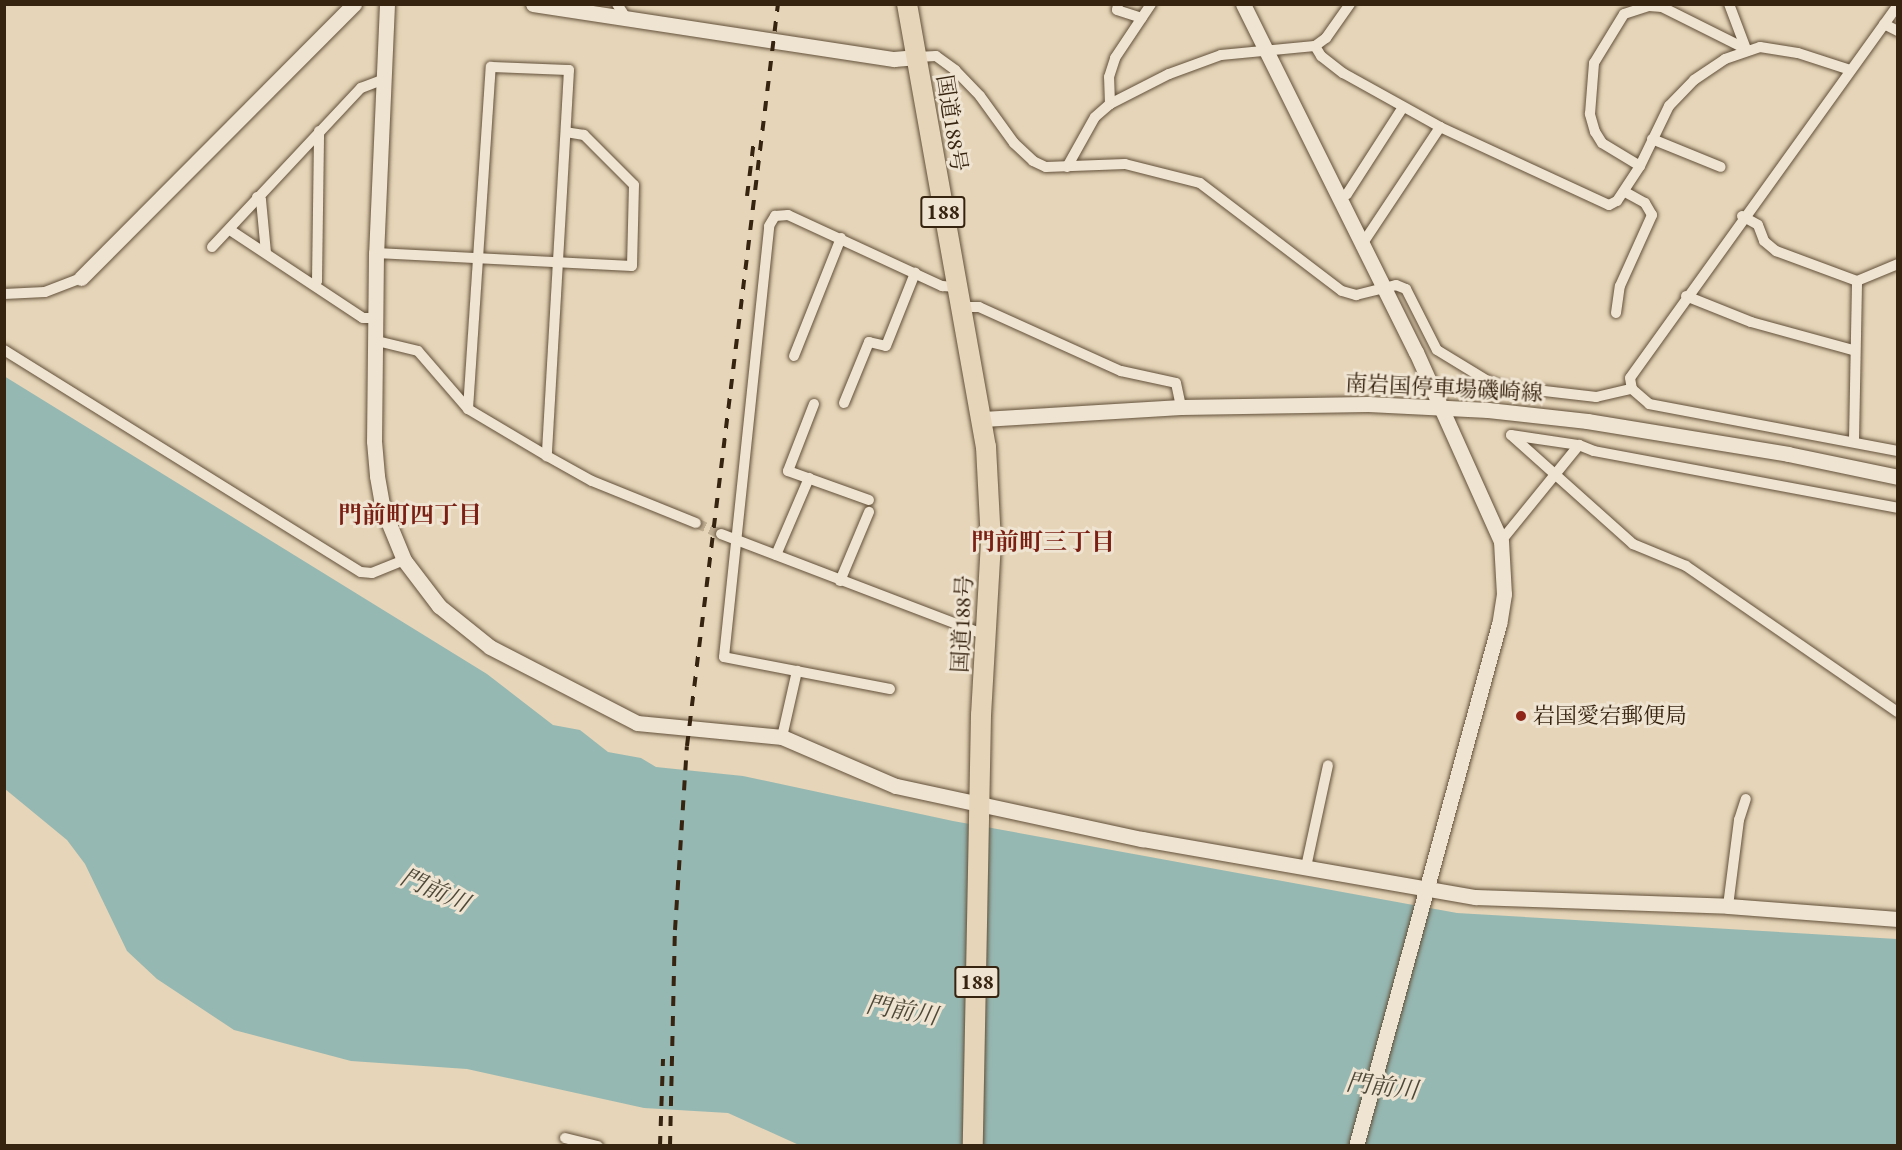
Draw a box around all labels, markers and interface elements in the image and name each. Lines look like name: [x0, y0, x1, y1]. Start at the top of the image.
street label: 国道188号: [931, 73, 973, 173]
road number: 188: [919, 194, 967, 230]
street label: 南岩国停車場磯崎線: [1344, 370, 1544, 406]
district label: 門前町四丁目: [338, 501, 482, 529]
district label: 門前町三丁目: [971, 528, 1115, 556]
street label: 国道188号: [946, 575, 978, 673]
place label: 岩国愛宕郵便局: [1533, 703, 1687, 729]
marker: 岩国愛宕郵便局: [1514, 709, 1528, 723]
water label: 門前川: [396, 862, 474, 918]
road number: 188: [953, 964, 1001, 1000]
water label: 門前川: [864, 990, 940, 1030]
water label: 門前川: [1345, 1067, 1419, 1105]

